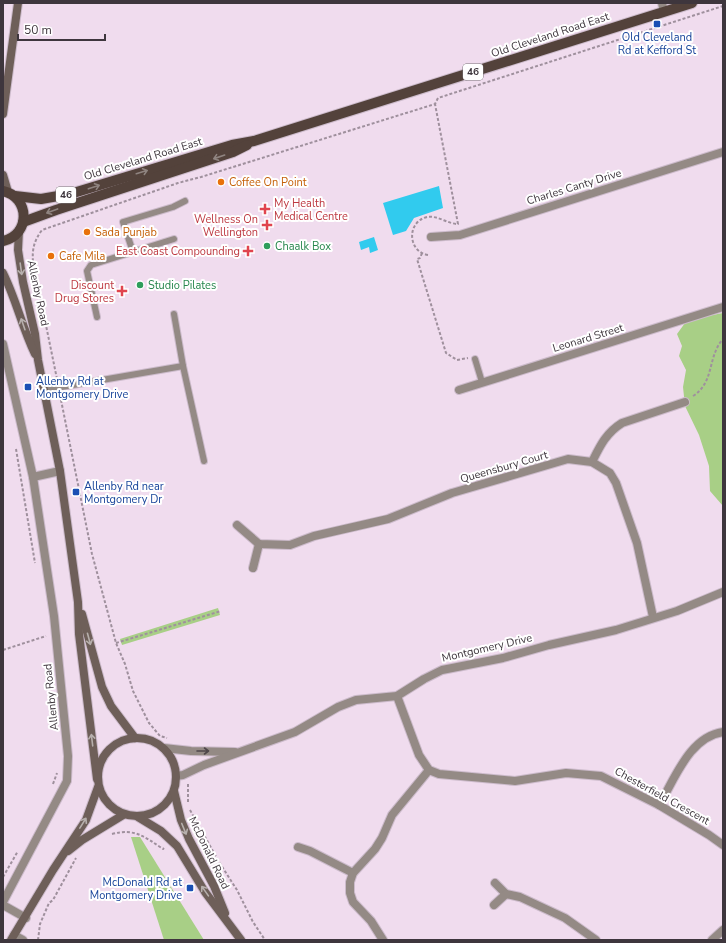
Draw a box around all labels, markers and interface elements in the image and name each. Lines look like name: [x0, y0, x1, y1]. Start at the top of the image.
street label: Old Cleveland Road East: [489, 9, 611, 61]
scale bar: [18, 16, 105, 42]
marker: Old Cleveland Rd at Kefford St: [652, 19, 662, 29]
text: 50 m: [24, 22, 52, 38]
place label: Old Cleveland Rd at Kefford St: [618, 30, 696, 58]
road number: 46: [463, 64, 483, 80]
street label: Old Cleveland Road East: [82, 134, 204, 184]
one-way arrow: [214, 154, 226, 162]
street label: Charles Canty Drive: [525, 165, 623, 209]
one-way arrow: [135, 168, 148, 175]
place label: Coffee On Point: [229, 175, 307, 190]
marker: Coffee On Point: [216, 177, 226, 187]
one-way arrow: [88, 183, 101, 190]
road number: 46: [56, 187, 76, 203]
place label: My Health Medical Centre: [274, 196, 348, 224]
marker: My Health Medical Centre: [259, 203, 271, 215]
one-way arrow: [47, 208, 59, 216]
place label: Wellness On Wellington: [194, 212, 258, 240]
marker: Wellness On Wellington: [261, 219, 273, 231]
place label: Sada Punjab: [95, 225, 157, 240]
marker: Sada Punjab: [82, 227, 92, 237]
place label: Chaalk Box: [275, 239, 331, 254]
marker: Chaalk Box: [262, 241, 272, 251]
place label: East Coast Compounding: [116, 244, 240, 259]
marker: East Coast Compounding: [243, 246, 253, 256]
place label: Cafe Mila: [59, 249, 105, 264]
marker: Cafe Mila: [46, 251, 56, 261]
street label: Allenby Road: [24, 259, 52, 327]
one-way arrow: [17, 262, 25, 275]
place label: Discount Drug Stores: [55, 278, 114, 306]
place label: Studio Pilates: [148, 278, 216, 293]
marker: Studio Pilates: [135, 280, 145, 290]
marker: Discount Drug Stores: [117, 286, 127, 296]
one-way arrow: [18, 318, 26, 330]
street label: Leonard Street: [551, 320, 625, 356]
place label: Allenby Rd at Montgomery Drive: [36, 374, 128, 402]
marker: Allenby Rd at Montgomery Drive: [23, 382, 33, 392]
street label: Queensbury Court: [458, 447, 550, 487]
place label: Allenby Rd near Montgomery Dr: [84, 479, 164, 507]
marker: Allenby Rd near Montgomery Dr: [71, 487, 81, 497]
street label: Montgomery Drive: [440, 630, 534, 666]
one-way arrow: [86, 633, 93, 646]
street label: Allenby Road: [40, 663, 62, 731]
one-way arrow: [88, 734, 96, 747]
one-way arrow: [196, 747, 209, 755]
street label: Chesterfield Crescent: [612, 764, 712, 828]
street label: McDonald Road: [185, 814, 233, 892]
one-way arrow: [80, 817, 88, 829]
one-way arrow: [181, 822, 189, 834]
place label: McDonald Rd at Montgomery Drive: [90, 875, 182, 903]
marker: McDonald Rd at Montgomery Drive: [185, 883, 195, 893]
one-way arrow: [201, 886, 209, 897]

